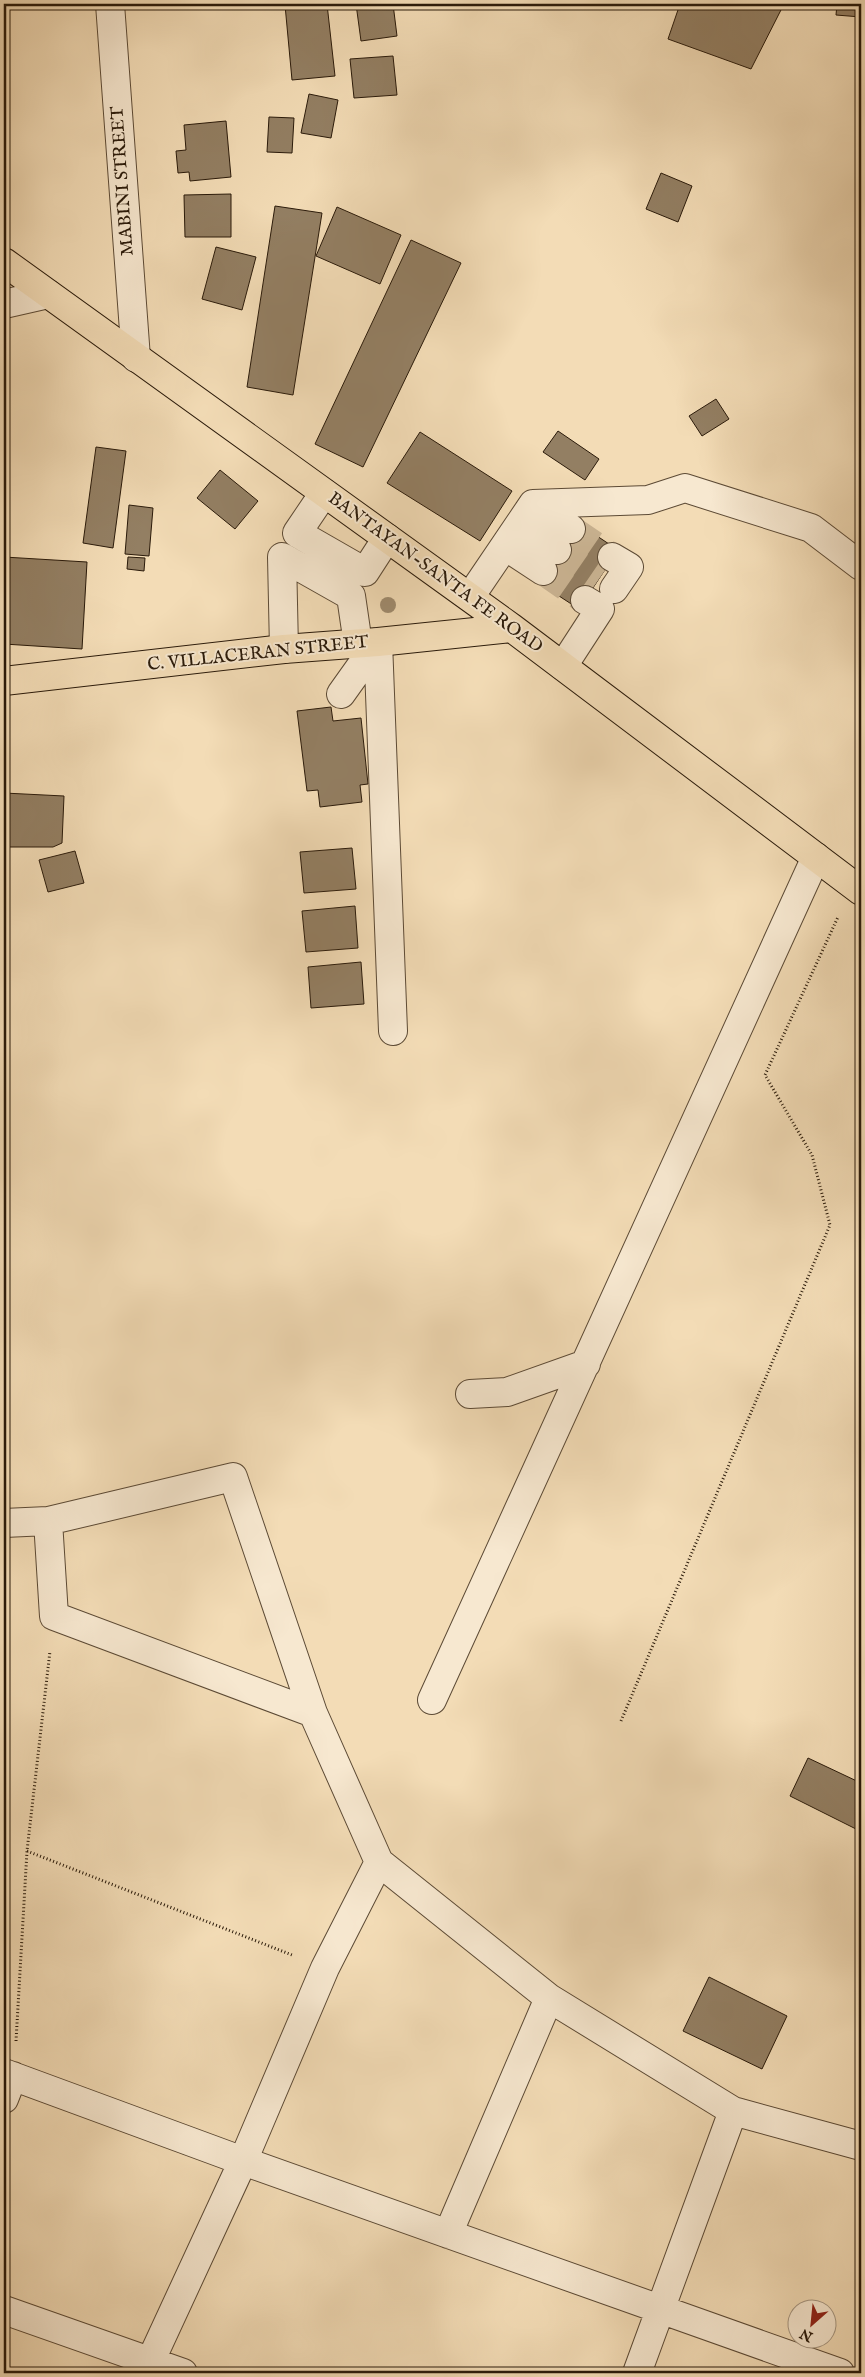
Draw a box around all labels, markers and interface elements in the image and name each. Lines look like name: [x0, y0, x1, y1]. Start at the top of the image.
street label: MABINI STREET: [106, 105, 140, 257]
street label: BANTAYAN-SANTA FE ROAD: [323, 487, 547, 659]
street label: C. VILLACERAN STREET: [146, 631, 370, 677]
north arrow: [788, 2300, 838, 2350]
text: N: [797, 2324, 817, 2346]

